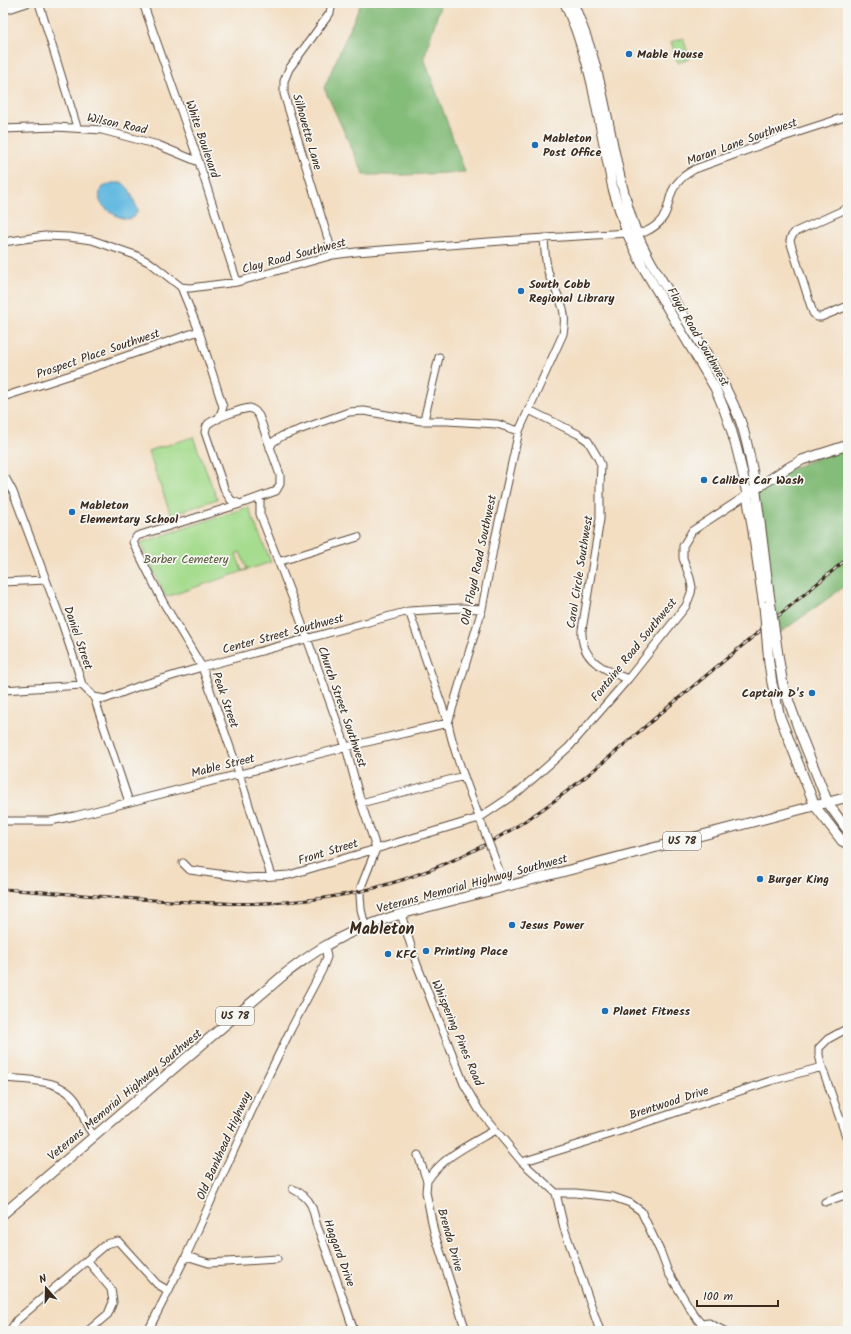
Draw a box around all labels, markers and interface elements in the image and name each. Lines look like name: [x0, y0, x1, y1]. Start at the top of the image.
place label: Mable House: [637, 45, 703, 64]
marker: Mable House: [624, 49, 634, 59]
street label: Silhouette Lane: [287, 92, 327, 173]
street label: White Boulevard: [180, 97, 225, 182]
street label: Wilson Road: [85, 108, 150, 140]
street label: Maran Lane Southwest: [684, 113, 800, 171]
place label: Mableton Post Office: [543, 129, 601, 162]
marker: Mableton Post Office: [530, 140, 540, 150]
street label: Clay Road Southwest: [240, 233, 348, 279]
place label: South Cobb Regional Library: [529, 275, 615, 308]
street label: Floyd Road Southwest: [662, 284, 734, 390]
marker: South Cobb Regional Library: [516, 286, 526, 296]
street label: Prospect Place Southwest: [34, 324, 163, 384]
place label: Caliber Car Wash: [712, 471, 804, 490]
marker: Caliber Car Wash: [699, 475, 709, 485]
street label: Old Floyd Road Southwest: [456, 493, 502, 627]
place label: Mableton Elementary School: [80, 496, 179, 529]
marker: Mableton Elementary School: [67, 507, 77, 517]
street label: Carol Circle Southwest: [562, 514, 598, 630]
park label: Barber Cemetery: [144, 550, 229, 569]
street label: Fontaine Road Southwest: [586, 594, 682, 706]
street label: Daniel Street: [58, 604, 98, 673]
street label: Center Street Southwest: [220, 609, 346, 659]
street label: Church Street Southwest: [312, 644, 372, 771]
street label: Peak Street: [207, 669, 244, 731]
place label: Captain D's: [742, 684, 804, 703]
marker: Captain D's: [807, 688, 817, 698]
street label: Mable Street: [189, 749, 257, 783]
road number: US 78: [663, 832, 701, 850]
street label: Front Street: [296, 834, 361, 870]
street label: Veterans Memorial Highway Southwest: [374, 849, 570, 919]
place label: Burger King: [768, 870, 829, 889]
marker: Burger King: [755, 874, 765, 884]
place label: Jesus Power: [520, 916, 585, 935]
district label: Mableton: [350, 917, 415, 942]
marker: Jesus Power: [507, 920, 517, 930]
place label: Printing Place: [434, 942, 508, 961]
place label: KFC: [396, 945, 417, 964]
marker: Printing Place: [421, 946, 431, 956]
marker: KFC: [383, 949, 393, 959]
street label: Whispering Pines Road: [426, 977, 488, 1090]
place label: Planet Fitness: [613, 1002, 691, 1021]
marker: Planet Fitness: [600, 1006, 610, 1016]
road number: US 78: [216, 1007, 254, 1025]
street label: Veterans Memorial Highway Southwest: [43, 1024, 207, 1166]
street label: Brentwood Drive: [627, 1081, 712, 1125]
street label: Old Bankhead Highway: [192, 1088, 257, 1203]
street label: Brenda Drive: [432, 1206, 468, 1274]
street label: Haggard Drive: [318, 1217, 360, 1290]
north arrow: [26, 1268, 66, 1308]
text: N: [37, 1270, 49, 1289]
scale bar: [697, 1282, 778, 1308]
text: 100 m: [703, 1287, 734, 1306]

